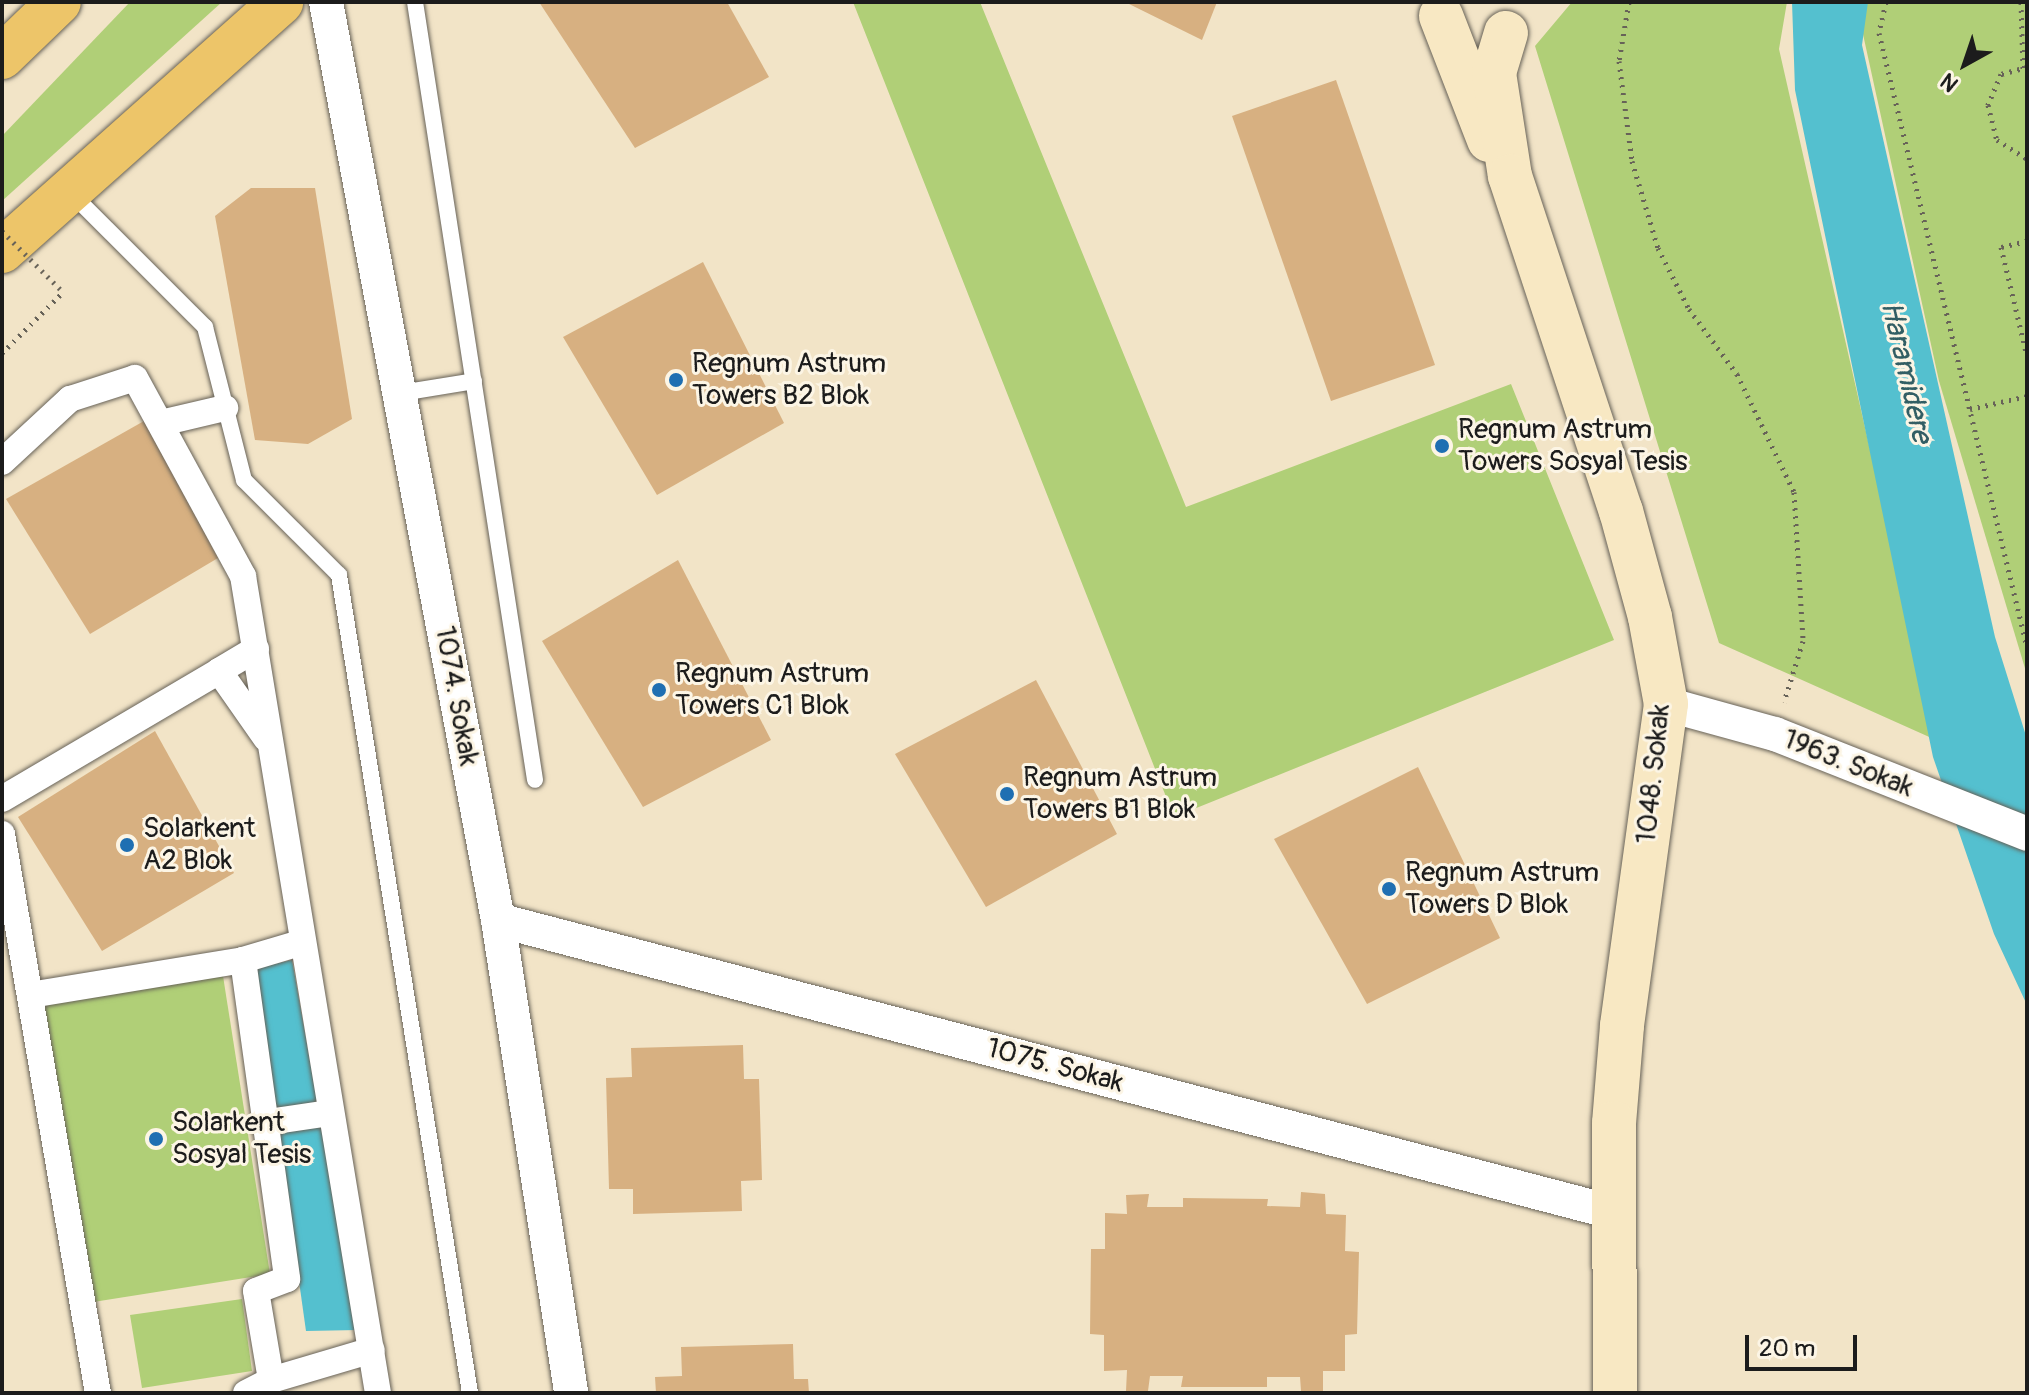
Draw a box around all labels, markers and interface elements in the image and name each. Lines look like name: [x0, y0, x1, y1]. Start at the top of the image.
north arrow: [1925, 24, 2005, 104]
text: N: [1935, 67, 1964, 98]
water label: Haramidere: [1872, 298, 1940, 446]
place label: Regnum Astrum Towers B2 Blok: [692, 347, 886, 413]
marker: Regnum Astrum Towers B2 Blok: [667, 371, 685, 389]
place label: Regnum Astrum Towers Sosyal Tesis: [1458, 413, 1688, 479]
marker: Regnum Astrum Towers Sosyal Tesis: [1433, 437, 1451, 455]
street label: 1074. Sokak: [427, 624, 485, 768]
place label: Regnum Astrum Towers C1 Blok: [675, 657, 869, 723]
marker: Regnum Astrum Towers C1 Blok: [650, 681, 668, 699]
street label: 1048. Sokak: [1630, 702, 1678, 846]
street label: 1963. Sokak: [1778, 723, 1918, 805]
place label: Regnum Astrum Towers B1 Blok: [1023, 761, 1217, 827]
marker: Regnum Astrum Towers B1 Blok: [998, 785, 1016, 803]
place label: Solarkent A2 Blok: [143, 812, 256, 878]
marker: Solarkent A2 Blok: [118, 836, 136, 854]
place label: Regnum Astrum Towers D Blok: [1405, 856, 1599, 922]
marker: Regnum Astrum Towers D Blok: [1380, 880, 1398, 898]
street label: 1075. Sokak: [983, 1032, 1127, 1100]
place label: Solarkent Sosyal Tesis: [172, 1106, 311, 1172]
marker: Solarkent Sosyal Tesis: [147, 1130, 165, 1148]
scale bar: [1749, 1319, 1861, 1369]
text: 20 m: [1759, 1334, 1815, 1363]

